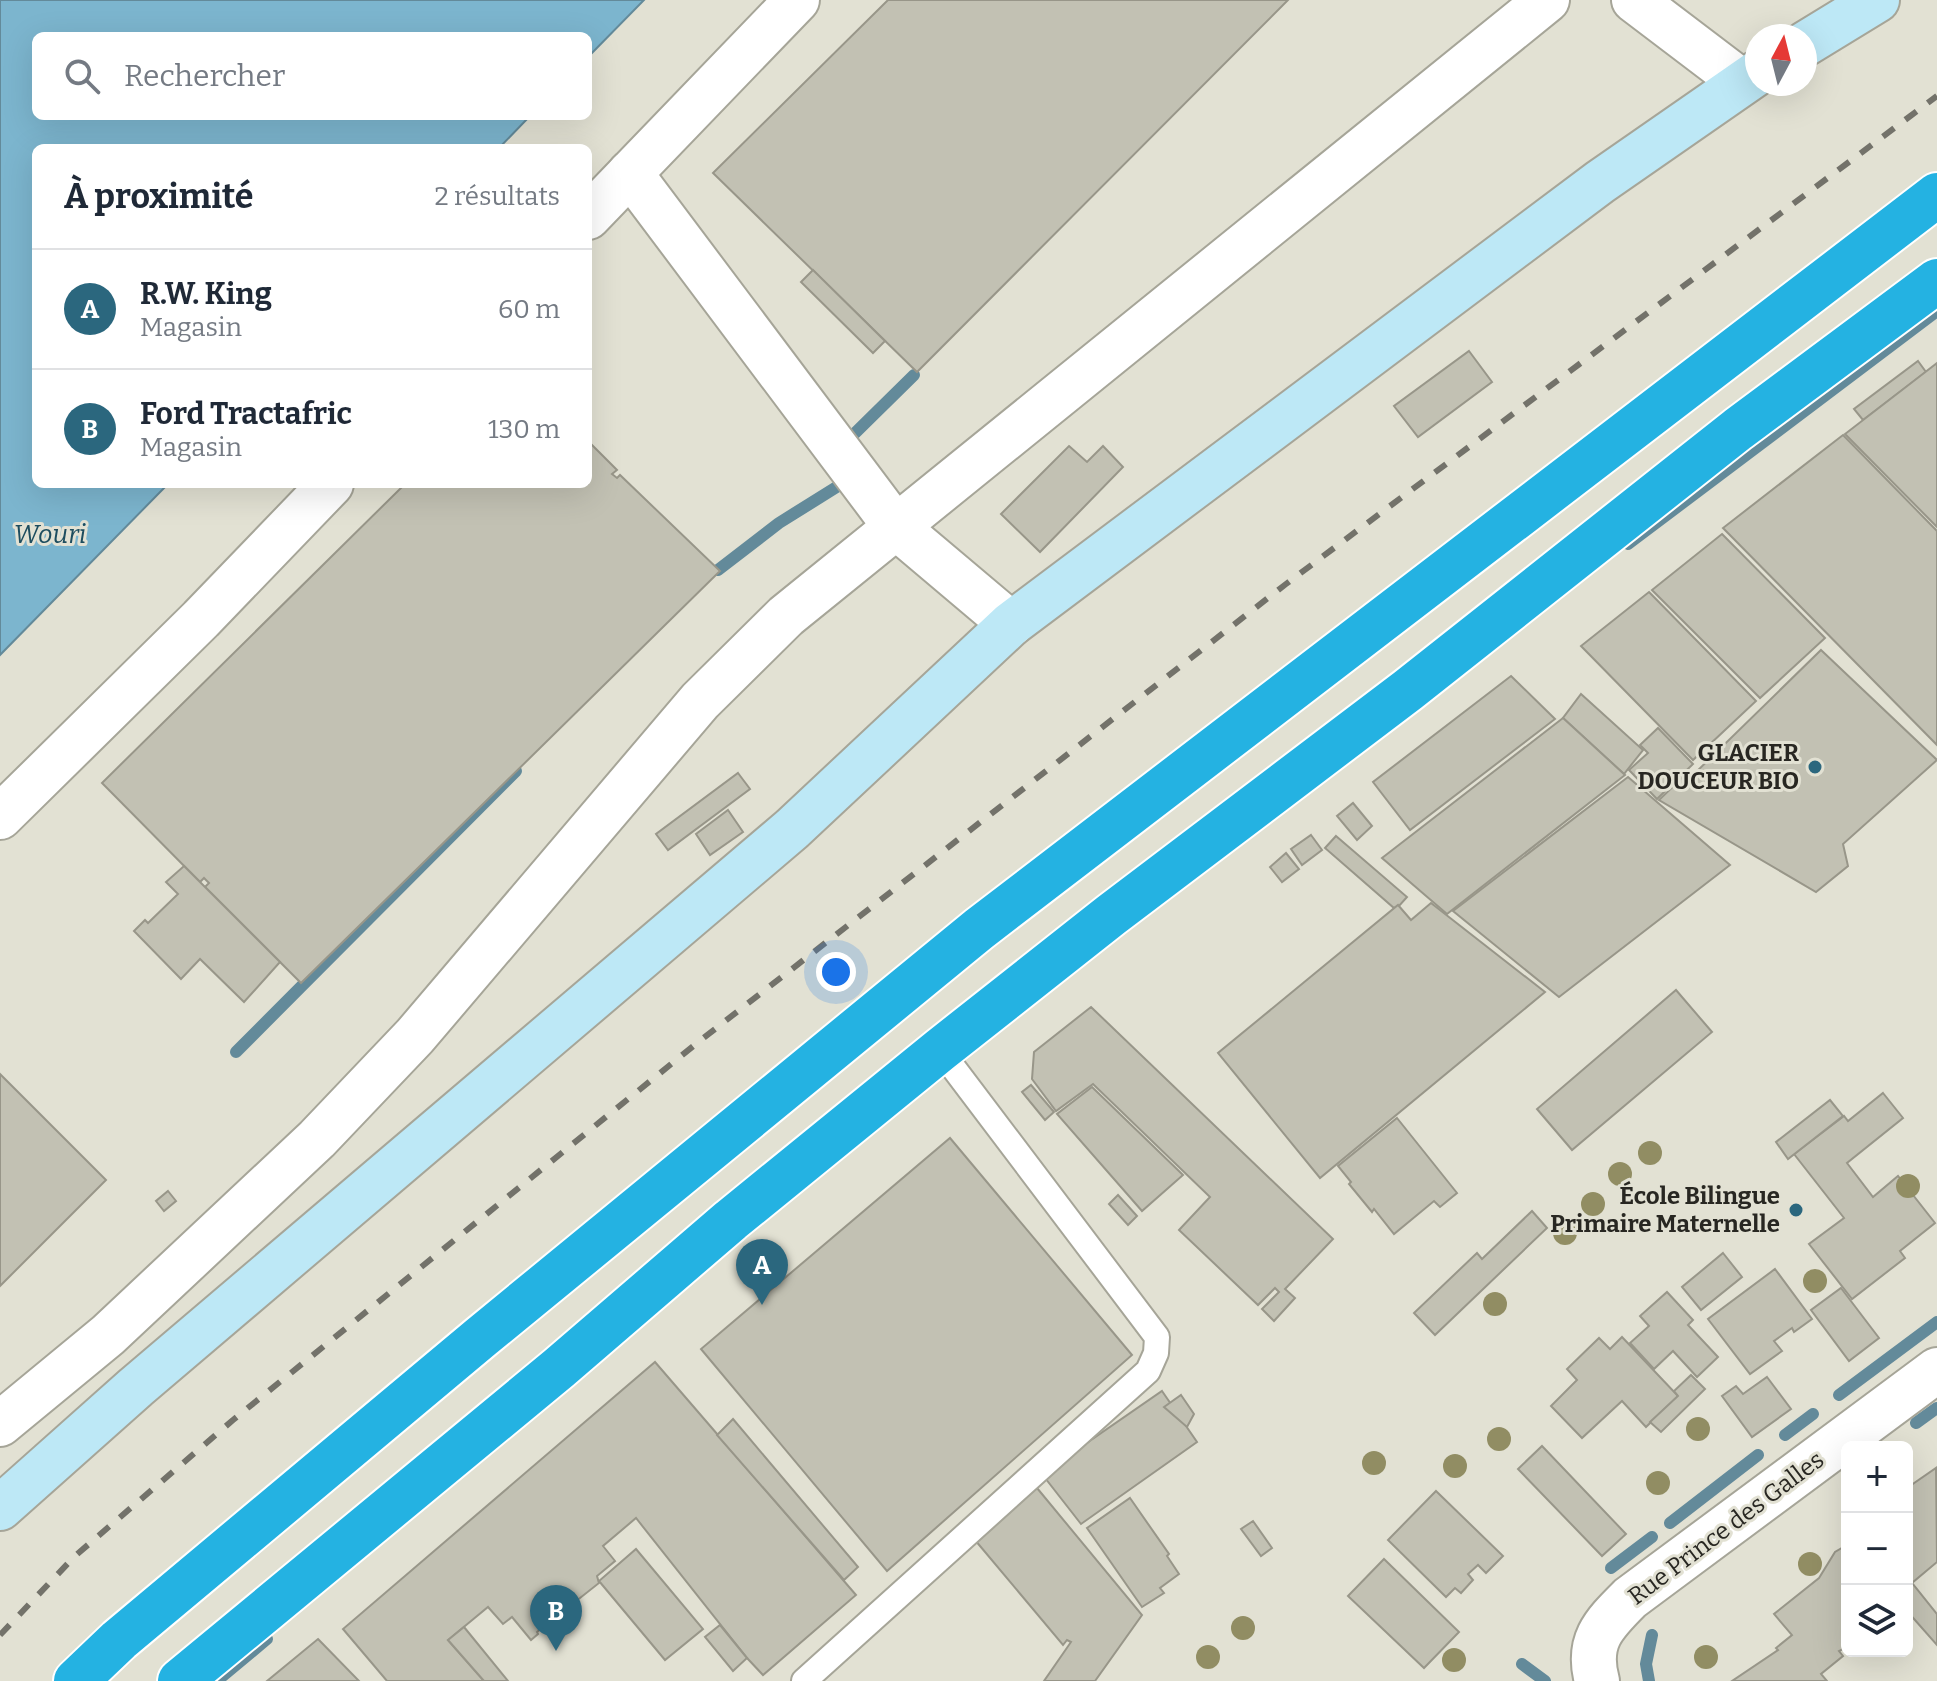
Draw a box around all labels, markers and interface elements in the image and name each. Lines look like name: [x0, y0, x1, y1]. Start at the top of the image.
north arrow: [1745, 24, 1817, 96]
search box: [32, 32, 592, 120]
icon: search: [60, 54, 104, 98]
text: Rechercher: [124, 58, 285, 94]
text: À proximité: [64, 176, 254, 217]
text: 2 résultats: [435, 181, 560, 212]
text: R.W. King: [140, 276, 272, 312]
text: A: [81, 294, 99, 325]
text: 60 m: [498, 294, 560, 325]
text: Magasin: [140, 312, 242, 343]
text: Ford Tractafric: [140, 396, 352, 432]
text: B: [82, 414, 98, 445]
text: 130 m: [488, 414, 560, 445]
text: Magasin: [140, 432, 242, 463]
water label: Wouri: [14, 519, 86, 550]
place label: GLACIER DOUCEUR BIO: [1638, 739, 1799, 795]
marker: GLACIER DOUCEUR BIO: [1806, 758, 1824, 776]
your location: [816, 952, 856, 992]
place label: École Bilingue Primaire Maternelle: [1550, 1180, 1780, 1238]
marker: École Bilingue Primaire Maternelle: [1787, 1201, 1805, 1219]
pin: A: [736, 1239, 788, 1305]
map controls: [1841, 1441, 1913, 1657]
button: +: [1841, 1441, 1913, 1513]
street label: Rue Prince des Galles: [1623, 1445, 1829, 1611]
button: −: [1841, 1513, 1913, 1585]
pin: B: [530, 1585, 582, 1651]
button: layers: [1841, 1585, 1913, 1657]

